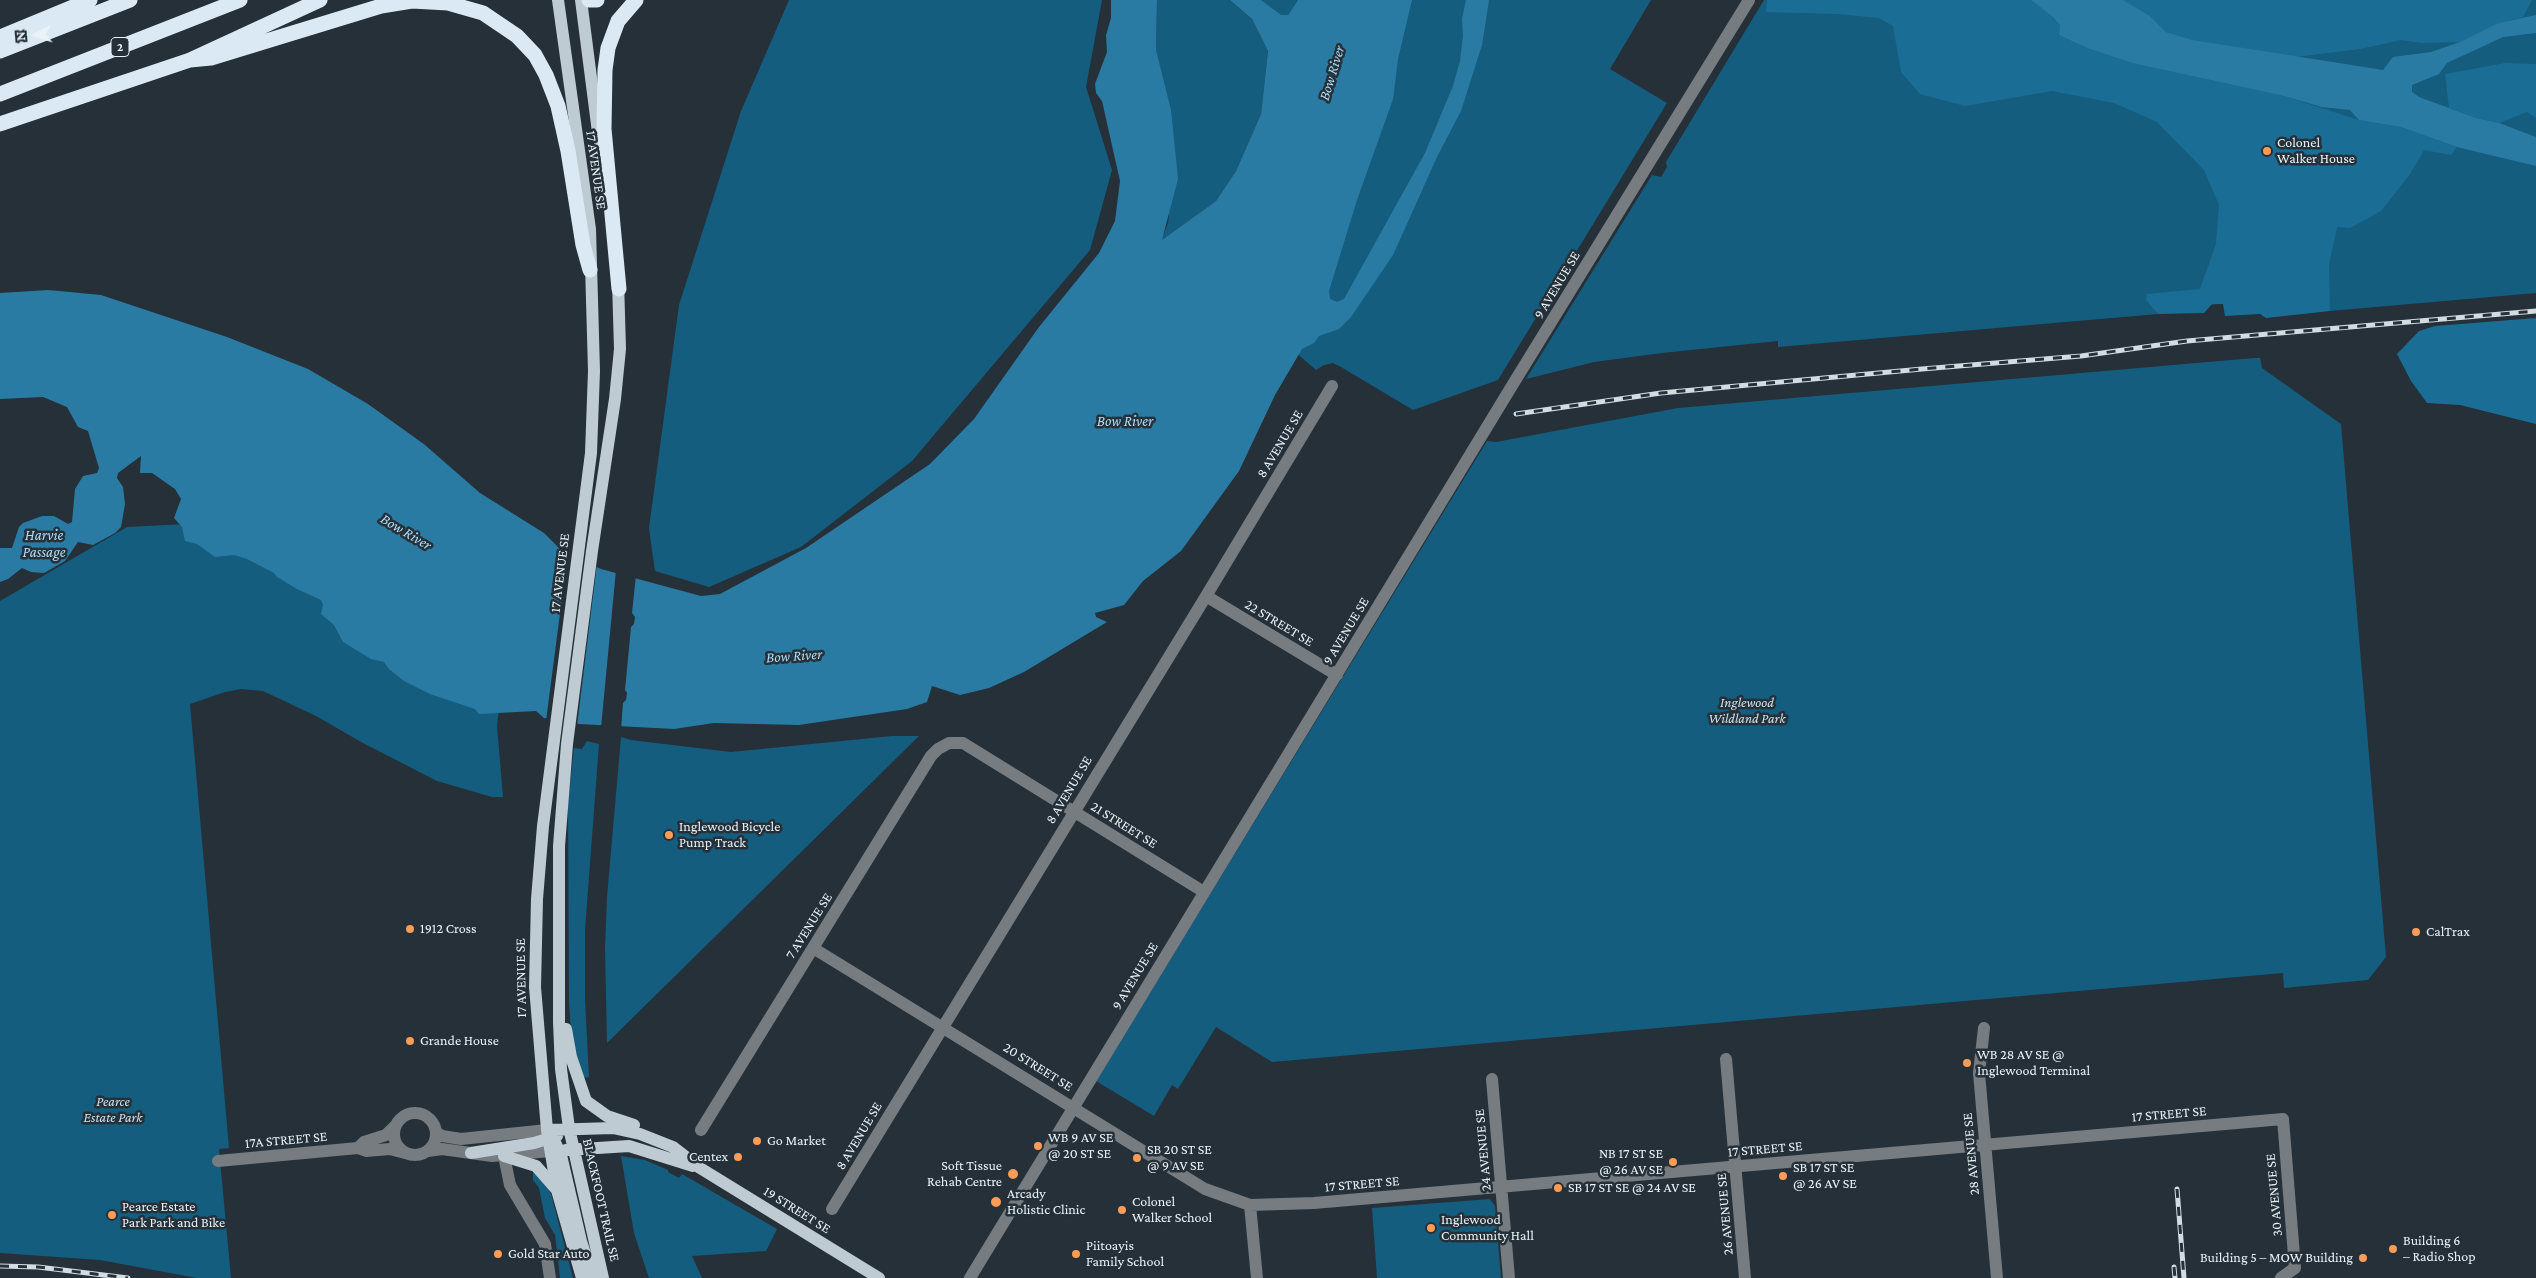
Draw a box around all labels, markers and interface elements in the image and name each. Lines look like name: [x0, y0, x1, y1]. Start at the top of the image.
north arrow: [10, 10, 60, 60]
text: N: [12, 31, 28, 42]
road number: 2: [111, 38, 129, 56]
water label: Bow River: [1315, 43, 1349, 103]
street label: 17 AVENUE SE: [582, 129, 610, 211]
place label: Colonel Walker House: [2277, 135, 2355, 168]
marker: Colonel Walker House: [2261, 145, 2273, 157]
street label: 9 AVENUE SE: [1530, 248, 1584, 322]
street label: 8 AVENUE SE: [1253, 407, 1307, 481]
water label: Bow River: [1097, 412, 1153, 430]
water label: Bow River: [377, 510, 435, 554]
water label: Harvie Passage: [23, 526, 65, 561]
street label: 17 AVENUE SE: [547, 532, 573, 614]
street label: 9 AVENUE SE: [1319, 594, 1373, 668]
street label: 22 STREET SE: [1242, 596, 1316, 650]
water label: Bow River: [765, 645, 823, 667]
park label: Inglewood Wildland Park: [1709, 695, 1785, 728]
street label: 8 AVENUE SE: [1042, 753, 1096, 827]
street label: 21 STREET SE: [1088, 798, 1160, 852]
place label: Inglewood Bicycle Pump Track: [679, 819, 780, 852]
marker: Inglewood Bicycle Pump Track: [663, 829, 675, 841]
street label: 7 AVENUE SE: [782, 890, 836, 962]
place label: 1912 Cross: [420, 921, 477, 937]
marker: 1912 Cross: [404, 923, 416, 935]
place label: CalTrax: [2426, 924, 2470, 940]
marker: CalTrax: [2410, 926, 2422, 938]
street label: 17 AVENUE SE: [512, 938, 530, 1018]
street label: 9 AVENUE SE: [1108, 939, 1162, 1013]
place label: Grande House: [420, 1033, 499, 1049]
marker: Grande House: [404, 1035, 416, 1047]
street label: 20 STREET SE: [1000, 1039, 1076, 1095]
place label: WB 28 AV SE @ Inglewood Terminal: [1977, 1047, 2090, 1080]
marker: WB 28 AV SE @ Inglewood Terminal: [1961, 1057, 1973, 1069]
park label: Pearce Estate Park: [84, 1094, 142, 1126]
street label: 8 AVENUE SE: [832, 1099, 886, 1173]
street label: 17 STREET SE: [2131, 1102, 2207, 1126]
street label: 24 AVENUE SE: [1471, 1108, 1495, 1192]
street label: 28 AVENUE SE: [1959, 1112, 1983, 1196]
street label: 17A STREET SE: [244, 1128, 328, 1152]
place label: WB 9 AV SE @ 20 ST SE: [1048, 1130, 1113, 1162]
place label: Go Market: [767, 1133, 826, 1149]
marker: Go Market: [751, 1135, 763, 1147]
street label: BLACKFOOT TRAIL SE: [579, 1137, 623, 1263]
street label: 17 STREET SE: [1727, 1137, 1803, 1161]
marker: WB 9 AV SE @ 20 ST SE: [1032, 1140, 1044, 1152]
place label: SB 20 ST SE @ 9 AV SE: [1147, 1142, 1212, 1174]
place label: NB 17 ST SE @ 26 AV SE: [1599, 1146, 1663, 1178]
place label: Centex: [689, 1149, 728, 1165]
marker: Centex: [732, 1151, 744, 1163]
marker: SB 20 ST SE @ 9 AV SE: [1131, 1152, 1143, 1164]
street label: 30 AVENUE SE: [2262, 1153, 2286, 1237]
marker: NB 17 ST SE @ 26 AV SE: [1667, 1156, 1679, 1168]
place label: Soft Tissue Rehab Centre: [927, 1158, 1002, 1190]
place label: SB 17 ST SE @ 26 AV SE: [1793, 1160, 1857, 1192]
marker: Soft Tissue Rehab Centre: [1006, 1167, 1020, 1181]
marker: SB 17 ST SE @ 26 AV SE: [1777, 1170, 1789, 1182]
street label: 17 STREET SE: [1324, 1172, 1400, 1196]
street label: 26 AVENUE SE: [1713, 1172, 1737, 1256]
place label: SB 17 ST SE @ 24 AV SE: [1568, 1180, 1696, 1196]
marker: SB 17 ST SE @ 24 AV SE: [1552, 1182, 1564, 1194]
street label: 19 STREET SE: [760, 1183, 834, 1237]
place label: Arcady Holistic Clinic: [1007, 1186, 1085, 1218]
place label: Colonel Walker School: [1132, 1194, 1212, 1226]
marker: Arcady Holistic Clinic: [989, 1195, 1003, 1209]
place label: Pearce Estate Park Park and Bike: [122, 1199, 225, 1232]
marker: Colonel Walker School: [1116, 1204, 1128, 1216]
marker: Pearce Estate Park Park and Bike: [106, 1209, 118, 1221]
place label: Inglewood Community Hall: [1441, 1212, 1534, 1244]
marker: Inglewood Community Hall: [1425, 1222, 1437, 1234]
place label: Building 6 – Radio Shop: [2403, 1233, 2476, 1266]
place label: Piitoayis Family School: [1086, 1238, 1164, 1270]
marker: Building 6 – Radio Shop: [2387, 1243, 2399, 1255]
place label: Gold Star Auto: [508, 1246, 589, 1262]
marker: Gold Star Auto: [492, 1248, 504, 1260]
marker: Piitoayis Family School: [1070, 1248, 1082, 1260]
place label: Building 5 – MOW Building: [2200, 1250, 2353, 1266]
marker: Building 5 – MOW Building: [2357, 1252, 2369, 1264]

